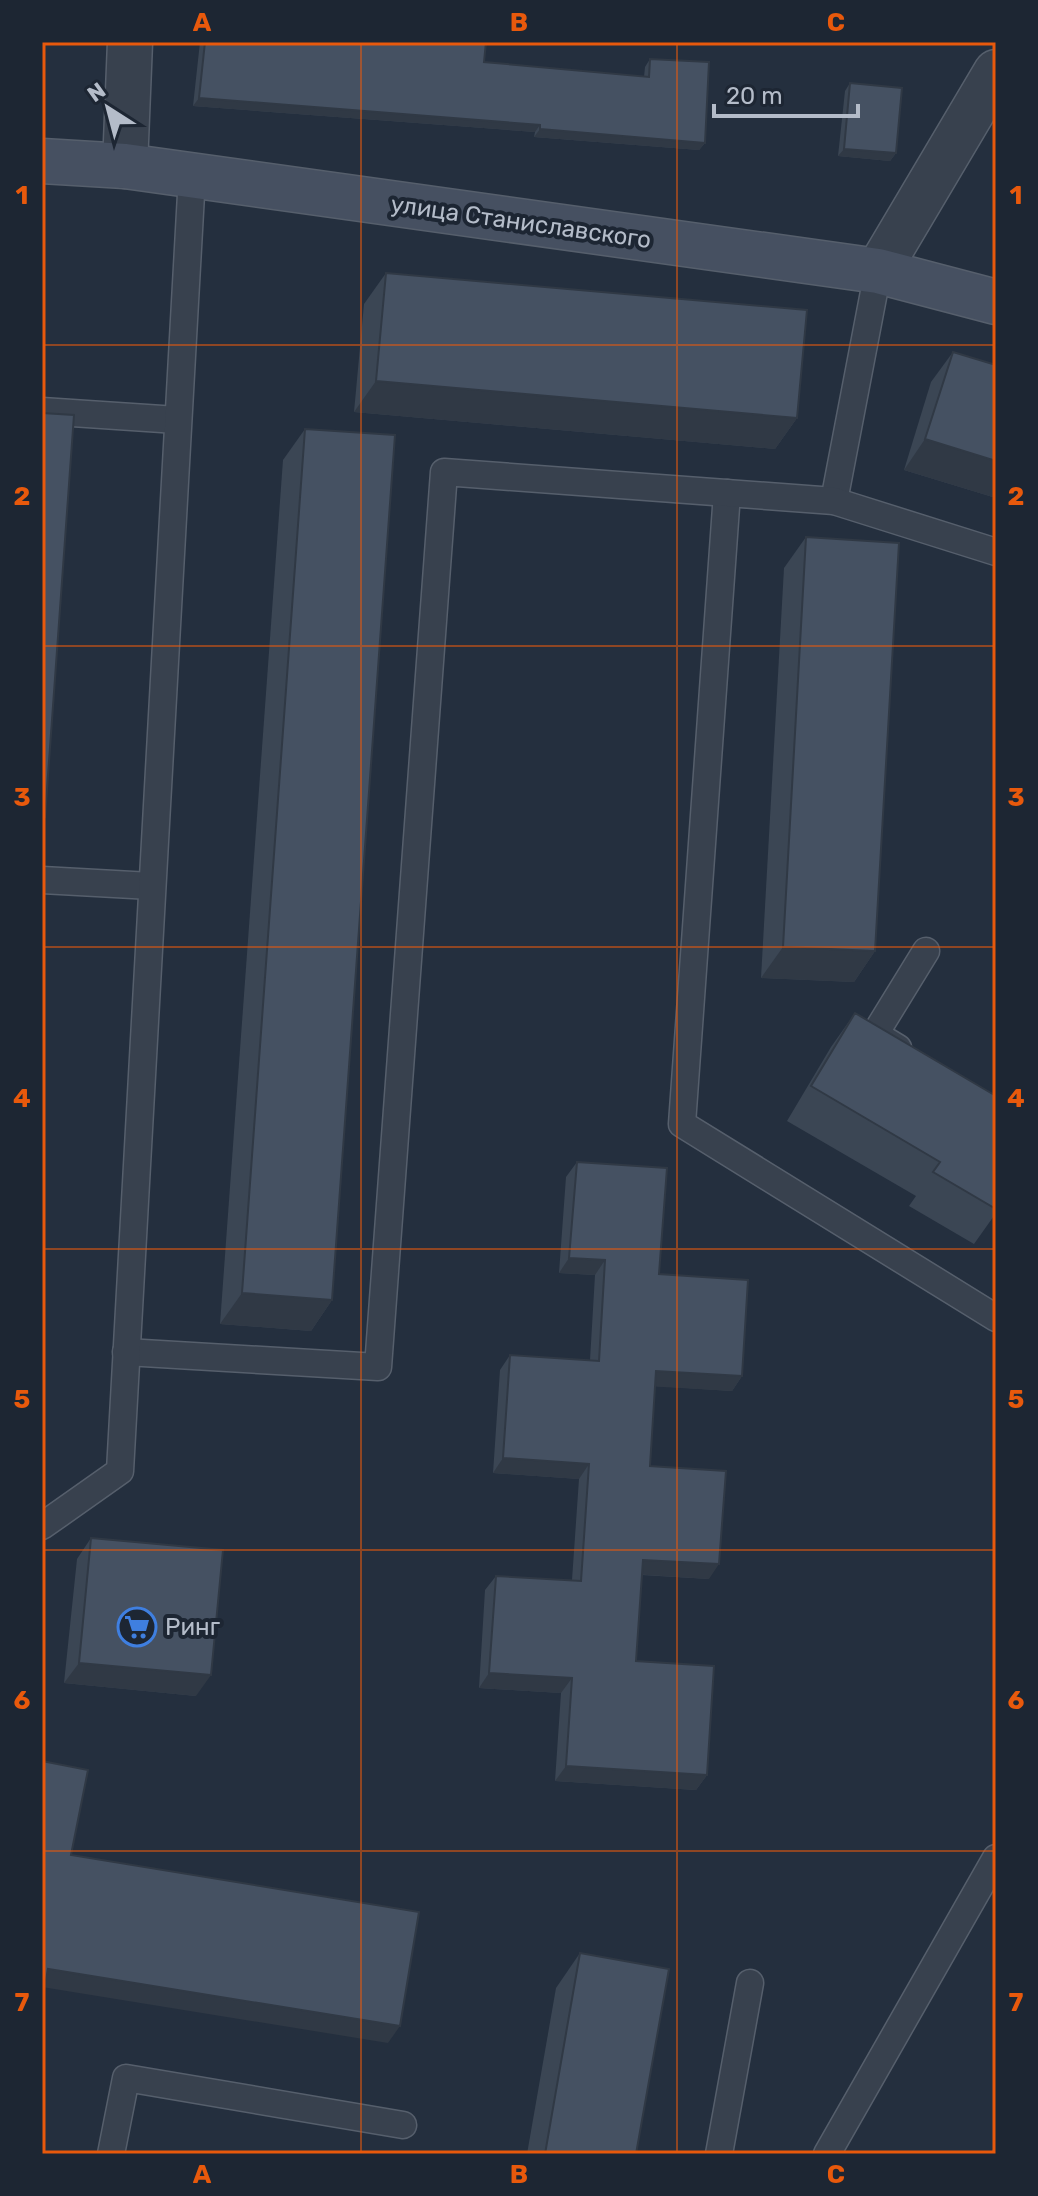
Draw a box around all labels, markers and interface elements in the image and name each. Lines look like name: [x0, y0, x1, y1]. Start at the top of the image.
text: A: [193, 7, 212, 38]
text: B: [510, 7, 528, 38]
text: C: [827, 7, 845, 38]
north arrow: [68, 68, 148, 148]
scale bar: [714, 68, 858, 118]
text: N: [82, 77, 111, 108]
text: 20 m: [726, 82, 783, 110]
text: 1: [16, 180, 28, 211]
text: 1: [1010, 180, 1022, 211]
street label: улица Станиславского: [389, 190, 653, 254]
text: 2: [14, 481, 30, 512]
text: 2: [1008, 481, 1024, 512]
text: 3: [13, 782, 31, 813]
text: 3: [1007, 782, 1025, 813]
text: 4: [13, 1083, 31, 1114]
text: 4: [1007, 1083, 1025, 1114]
text: 5: [14, 1384, 30, 1415]
text: 5: [1008, 1384, 1024, 1415]
supermarket icon: Ринг: [116, 1606, 158, 1648]
place label: Ринг: [165, 1613, 221, 1641]
text: 6: [14, 1685, 31, 1716]
text: 6: [1008, 1685, 1025, 1716]
text: 7: [15, 1987, 30, 2018]
text: 7: [1009, 1987, 1024, 2018]
text: A: [193, 2159, 212, 2190]
text: B: [510, 2159, 528, 2190]
text: C: [827, 2159, 845, 2190]

